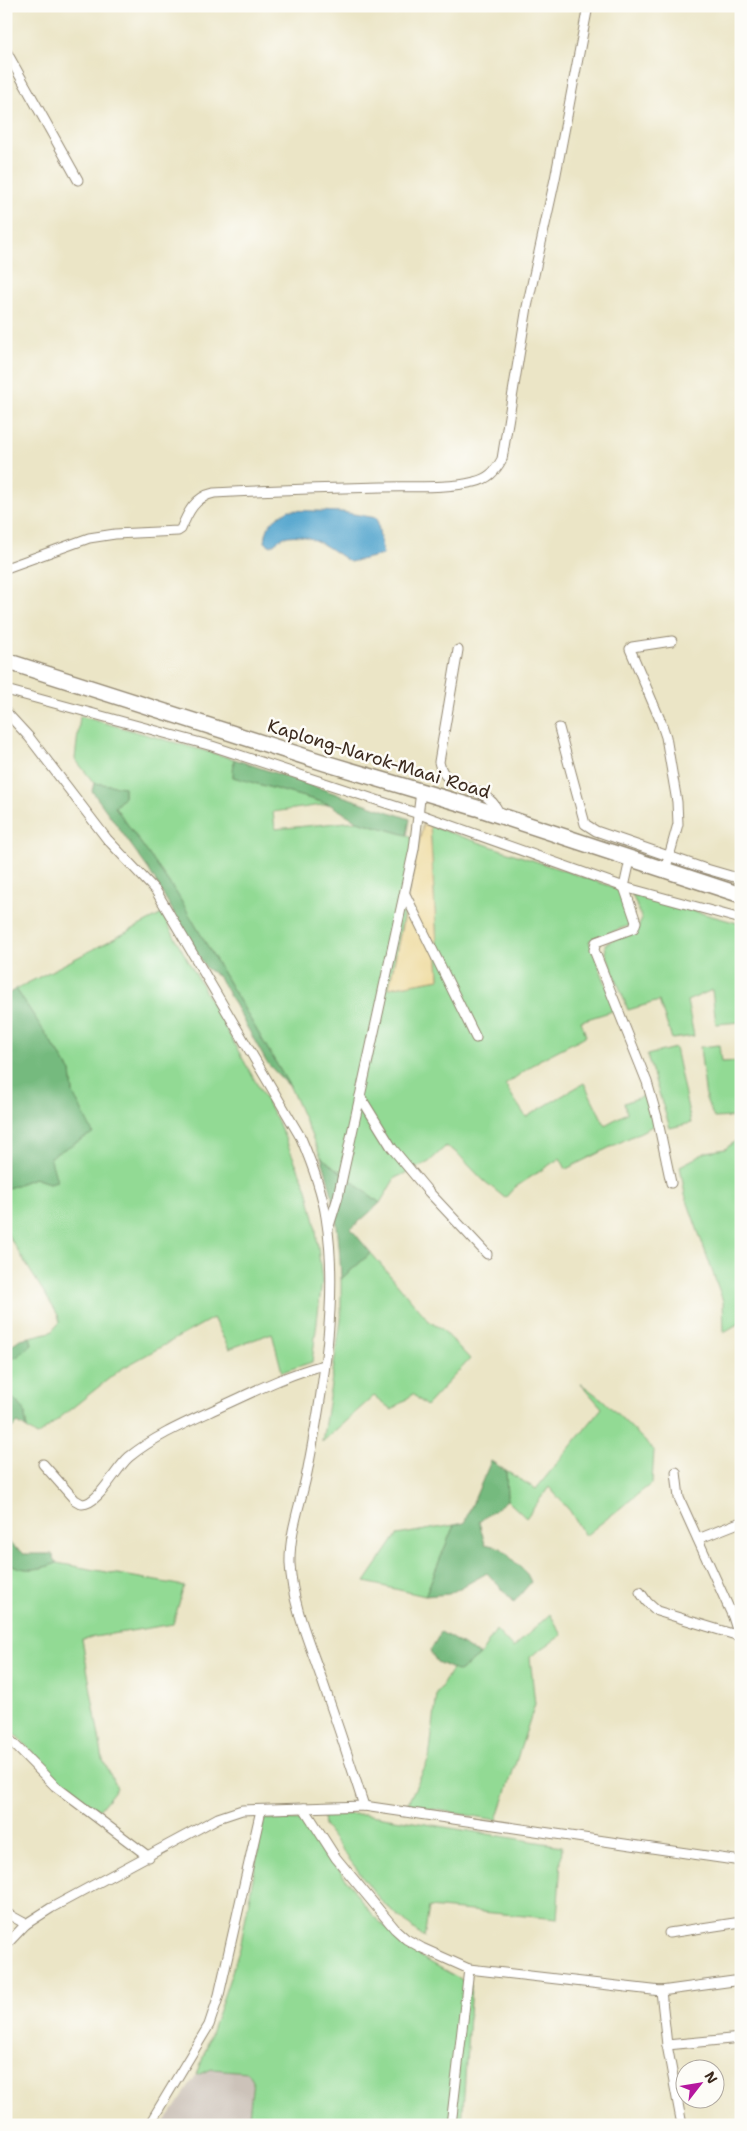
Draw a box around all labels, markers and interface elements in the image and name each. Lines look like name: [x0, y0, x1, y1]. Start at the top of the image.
street label: Kaplong-Narok-Maai Road: [264, 714, 494, 804]
north arrow: [674, 2058, 724, 2108]
text: N: [701, 2068, 722, 2087]

